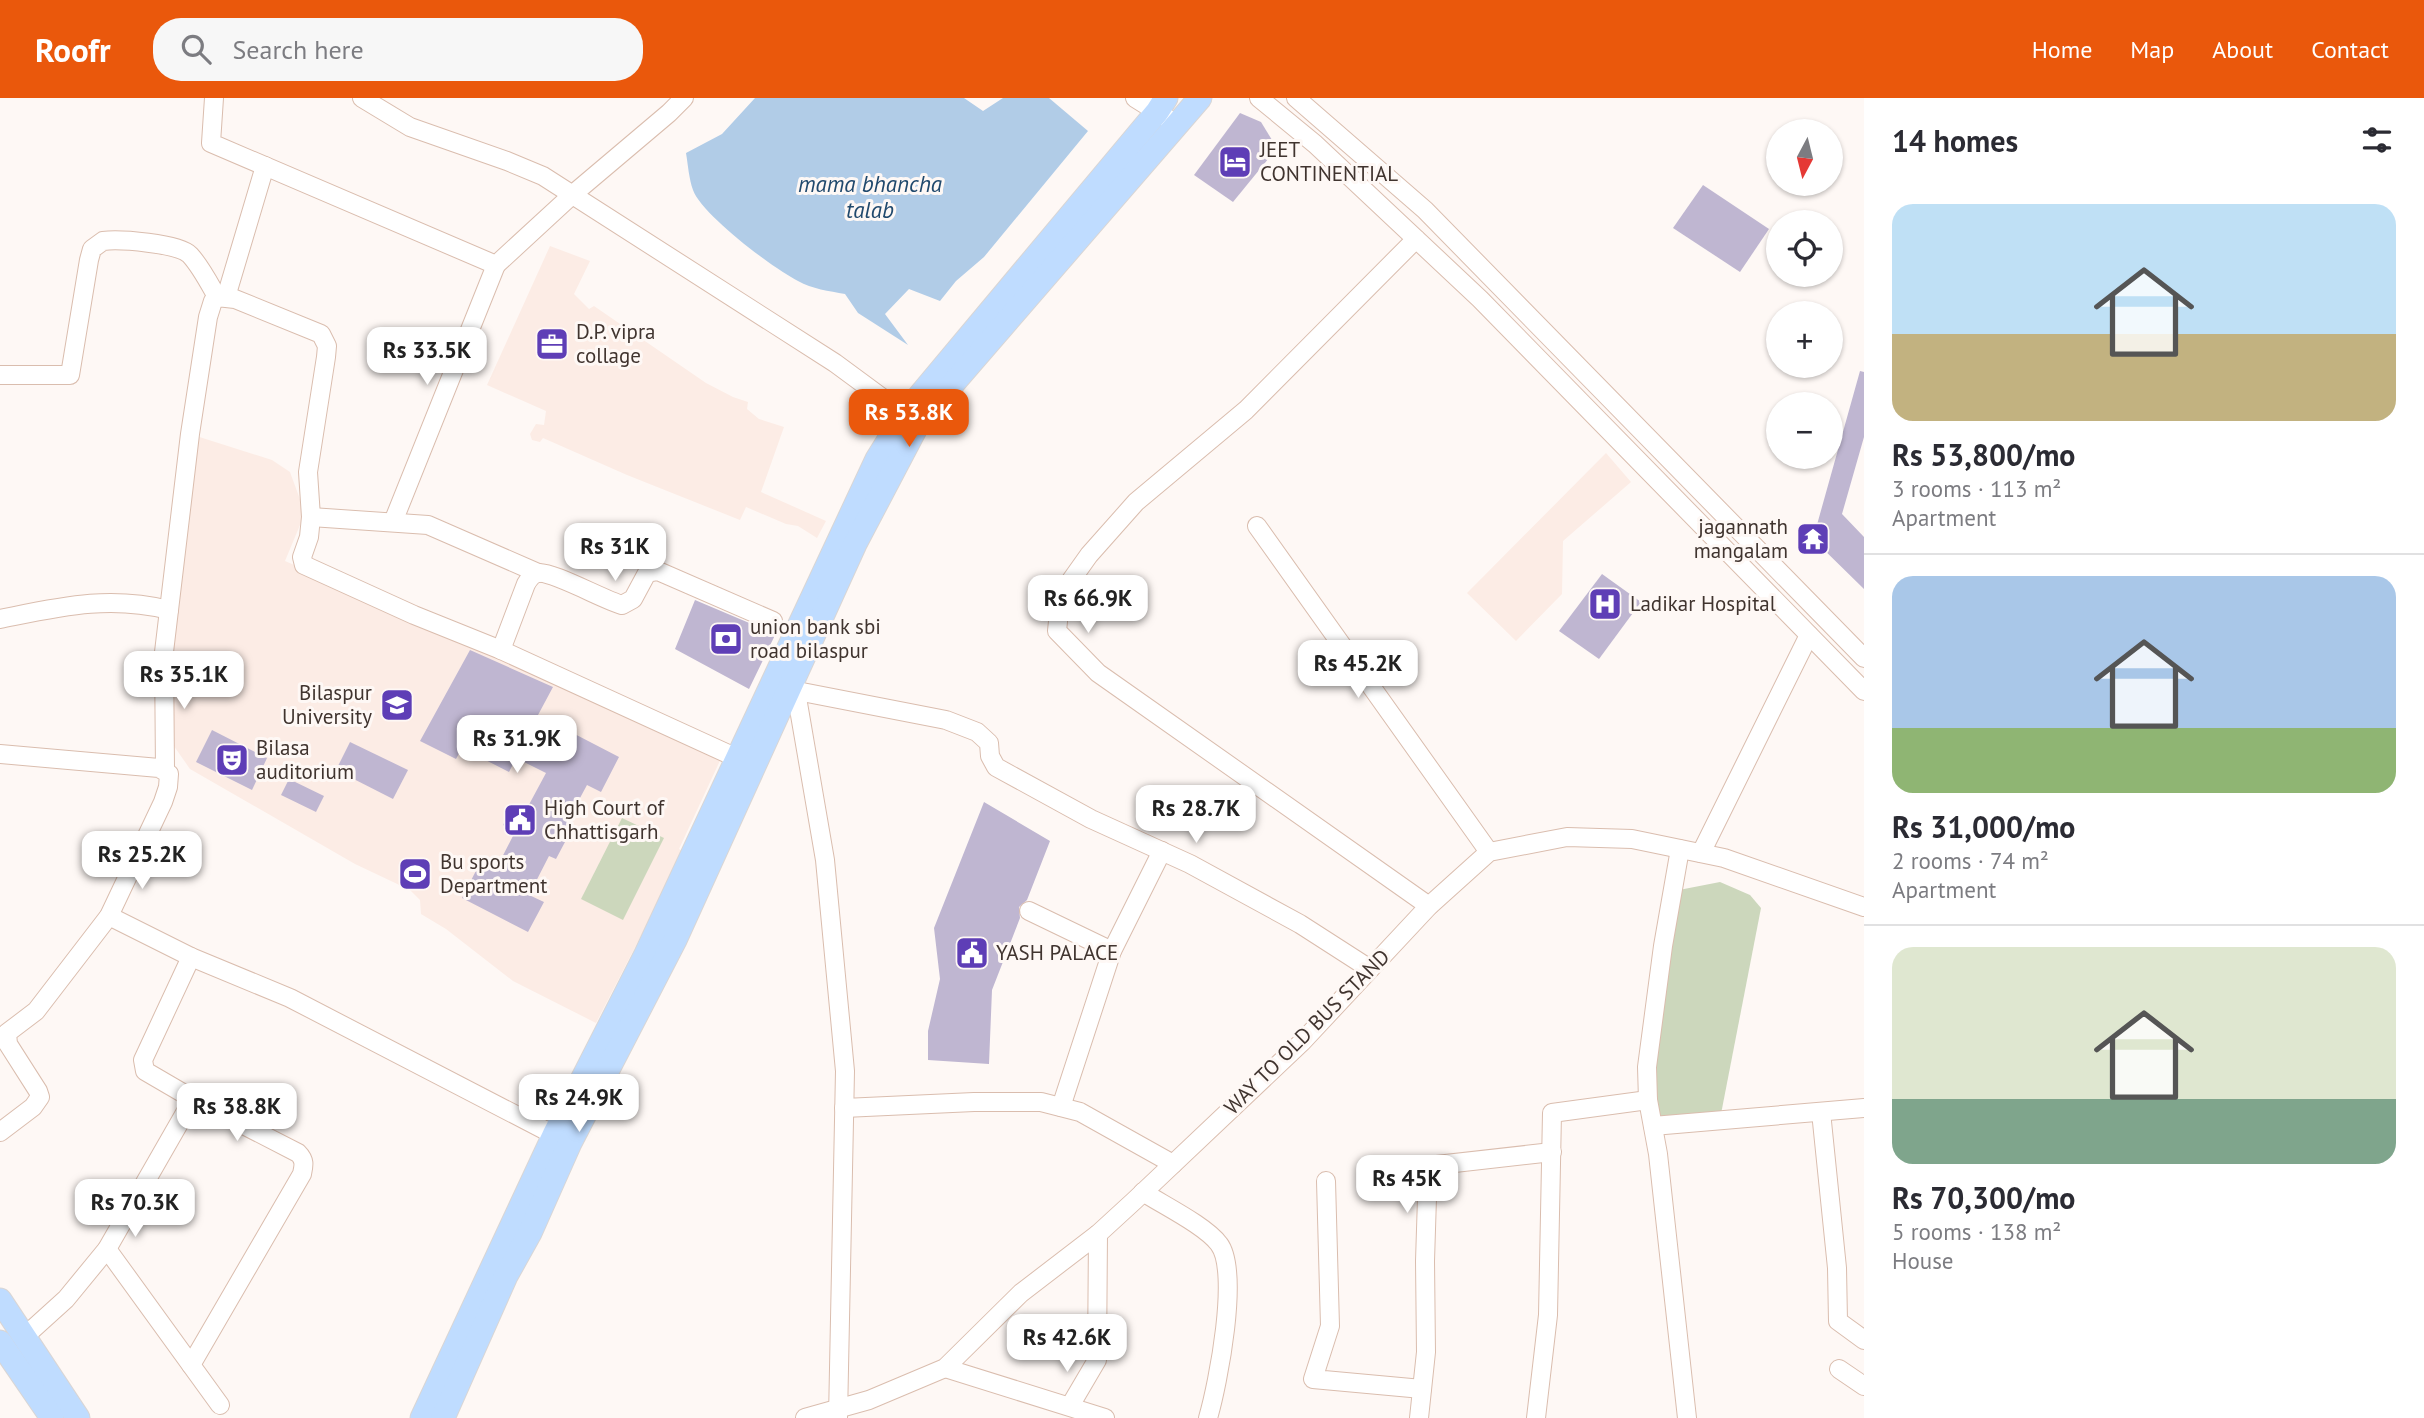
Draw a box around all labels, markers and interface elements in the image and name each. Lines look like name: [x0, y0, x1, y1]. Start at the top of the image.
search box: [153, 18, 643, 81]
text: Roofr: [35, 28, 111, 71]
icon: search: [177, 30, 215, 68]
text: Search here: [233, 33, 364, 66]
text: Home: [2032, 34, 2092, 65]
text: Map: [2130, 34, 2174, 65]
text: About: [2212, 34, 2273, 65]
text: Contact: [2311, 34, 2389, 65]
north arrow: [1766, 119, 1843, 196]
map controls: [1766, 119, 1843, 469]
text: 14 homes: [1892, 121, 2018, 160]
icon: filters: [2358, 121, 2396, 159]
place label: JEET CONTINENTIAL: [1259, 136, 1398, 187]
hotel icon: JEET CONTINENTIAL: [1216, 143, 1254, 181]
water label: mama bhancha talab: [798, 169, 942, 224]
button: locate: [1766, 210, 1843, 287]
icon: home: [2081, 249, 2207, 375]
button: +: [1766, 301, 1843, 378]
place label: D.P. vipra collage: [576, 318, 655, 369]
office icon: D.P. vipra collage: [533, 325, 571, 363]
pin: Rs 33.5K: [355, 328, 499, 387]
text: Rs 33.5K: [383, 335, 471, 364]
pin: Rs 53.8K: [837, 390, 981, 449]
button: −: [1766, 392, 1843, 469]
text: Rs 53.8K: [865, 397, 953, 426]
text: Rs 53,800/mo: [1892, 435, 2075, 474]
text: 3 rooms · 113 m²: [1892, 474, 2061, 503]
text: Apartment: [1892, 503, 1996, 532]
place label: jagannath mangalam: [1694, 513, 1788, 564]
temple icon: jagannath mangalam: [1794, 520, 1832, 558]
pin: Rs 31K: [558, 524, 672, 583]
text: Rs 31K: [580, 531, 650, 560]
pin: Rs 66.9K: [1016, 575, 1160, 635]
text: Rs 66.9K: [1044, 583, 1132, 612]
hospital icon: Ladikar Hospital: [1586, 585, 1624, 623]
place label: Ladikar Hospital: [1630, 590, 1776, 617]
place label: union bank sbi road bilaspur: [750, 613, 881, 664]
bank icon: union bank sbi road bilaspur: [707, 620, 745, 658]
icon: home: [2081, 621, 2207, 747]
pin: Rs 45.2K: [1286, 640, 1430, 700]
text: Rs 45.2K: [1314, 648, 1402, 677]
pin: Rs 35.1K: [112, 652, 256, 711]
text: Rs 35.1K: [140, 659, 228, 688]
place label: Bilaspur University: [282, 679, 372, 730]
school or university icon: Bilaspur University: [378, 686, 416, 724]
pin: Rs 31.9K: [445, 716, 589, 775]
text: Rs 31.9K: [473, 723, 561, 752]
place label: Bilasa auditorium: [256, 734, 354, 785]
theatre icon: Bilasa auditorium: [213, 741, 251, 779]
pin: Rs 28.7K: [1124, 786, 1268, 845]
text: Rs 28.7K: [1152, 793, 1240, 822]
place label: High Court of Chhattisgarh: [544, 794, 665, 845]
public building icon: High Court of Chhattisgarh: [501, 801, 539, 839]
text: Rs 31,000/mo: [1892, 807, 2075, 846]
pin: Rs 25.2K: [70, 832, 214, 891]
text: Rs 25.2K: [98, 839, 186, 868]
text: 2 rooms · 74 m²: [1892, 846, 2049, 875]
place label: Bu sports Department: [440, 848, 547, 899]
sports icon: Bu sports Department: [396, 855, 434, 893]
text: Apartment: [1892, 875, 1996, 904]
public building icon: YASH PALACE: [953, 934, 991, 972]
place label: YASH PALACE: [996, 939, 1118, 966]
street label: WAY TO OLD BUS STAND: [1218, 943, 1395, 1120]
icon: home: [2081, 992, 2207, 1118]
pin: Rs 24.9K: [507, 1074, 651, 1134]
text: Rs 24.9K: [535, 1082, 623, 1111]
pin: Rs 38.8K: [165, 1084, 309, 1143]
text: Rs 38.8K: [193, 1091, 281, 1120]
pin: Rs 45K: [1350, 1156, 1464, 1215]
text: Rs 45K: [1372, 1163, 1442, 1192]
text: Rs 70,300/mo: [1892, 1178, 2075, 1217]
pin: Rs 70.3K: [63, 1180, 207, 1239]
text: Rs 70.3K: [91, 1187, 179, 1216]
text: 5 rooms · 138 m²: [1892, 1217, 2061, 1246]
text: House: [1892, 1246, 1954, 1275]
pin: Rs 42.6K: [995, 1314, 1139, 1374]
text: Rs 42.6K: [1023, 1322, 1111, 1351]

